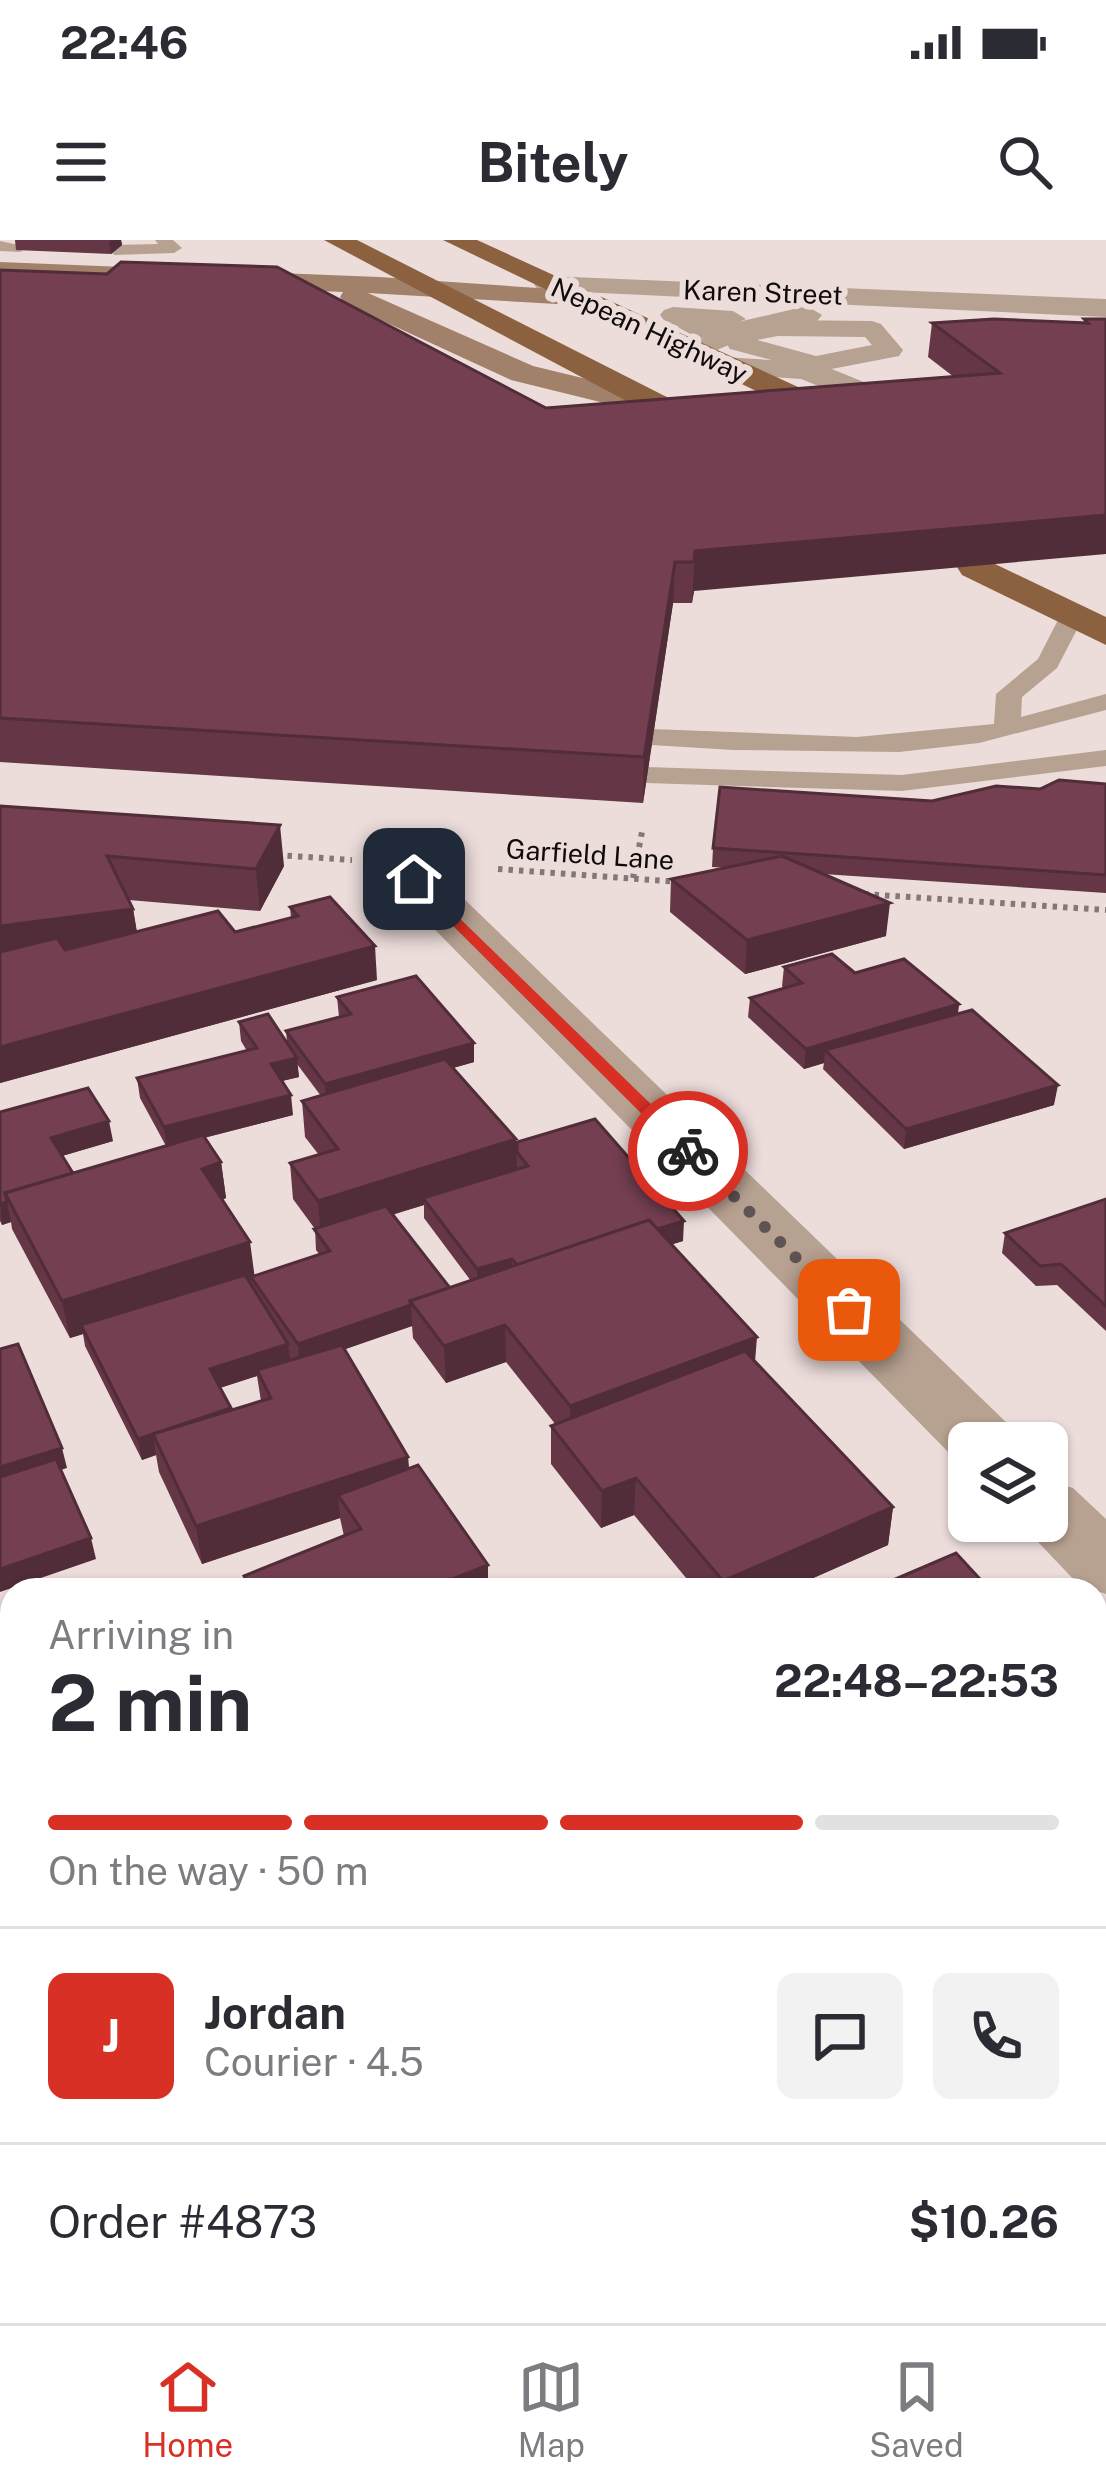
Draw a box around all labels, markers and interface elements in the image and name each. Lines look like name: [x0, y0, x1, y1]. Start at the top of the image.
text: 22:46: [60, 16, 188, 69]
icon: menu: [48, 129, 114, 195]
icon: search: [992, 129, 1058, 195]
text: Bitely: [478, 131, 628, 194]
street label: Nepean Highway: [546, 271, 753, 390]
street label: Karen Street: [683, 273, 843, 311]
pin: [363, 828, 465, 930]
street label: Garfield Lane: [505, 832, 675, 876]
icon: home: [381, 846, 447, 912]
courier: [628, 1091, 748, 1211]
icon: bike: [655, 1118, 721, 1184]
pin: [798, 1259, 900, 1361]
icon: bag: [816, 1277, 882, 1343]
map controls: [948, 1422, 1068, 1542]
button: layers: [948, 1422, 1068, 1542]
text: Arriving in: [48, 1612, 234, 1658]
text: 22:48–22:53: [774, 1654, 1059, 1707]
text: 2 min: [48, 1657, 252, 1749]
text: On the way · 50 m: [48, 1848, 368, 1894]
button: chat: [777, 1973, 903, 2099]
button: phone: [933, 1973, 1059, 2099]
text: Jordan: [204, 1986, 346, 2039]
text: J: [102, 2009, 120, 2062]
text: Courier · 4.5: [204, 2039, 424, 2085]
text: Order #4873: [48, 2195, 317, 2248]
text: $10.26: [909, 2195, 1059, 2248]
tab: Home: [142, 2354, 233, 2464]
tab: Map: [518, 2354, 585, 2464]
tab: Saved: [869, 2354, 964, 2464]

